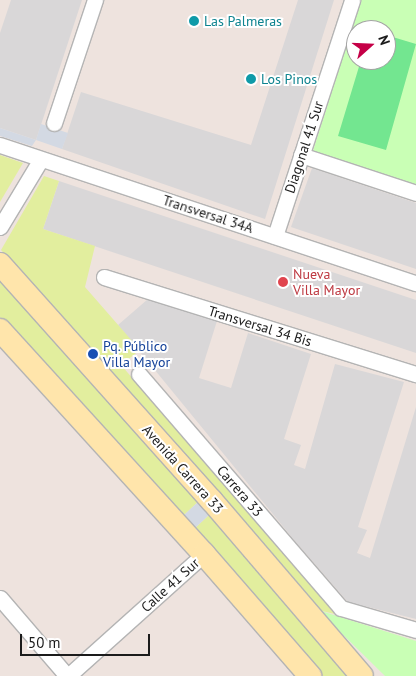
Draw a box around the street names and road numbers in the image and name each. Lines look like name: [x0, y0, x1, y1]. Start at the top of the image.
street label: Diagonal 41 Sur: [281, 99, 327, 195]
street label: Transversal 34A: [161, 191, 255, 237]
street label: Transversal 34 Bis: [206, 302, 314, 350]
street label: Avenida Carrera 33: [139, 421, 227, 517]
street label: Carrera 33: [213, 462, 267, 520]
street label: Calle 41 Sur: [137, 555, 203, 615]

